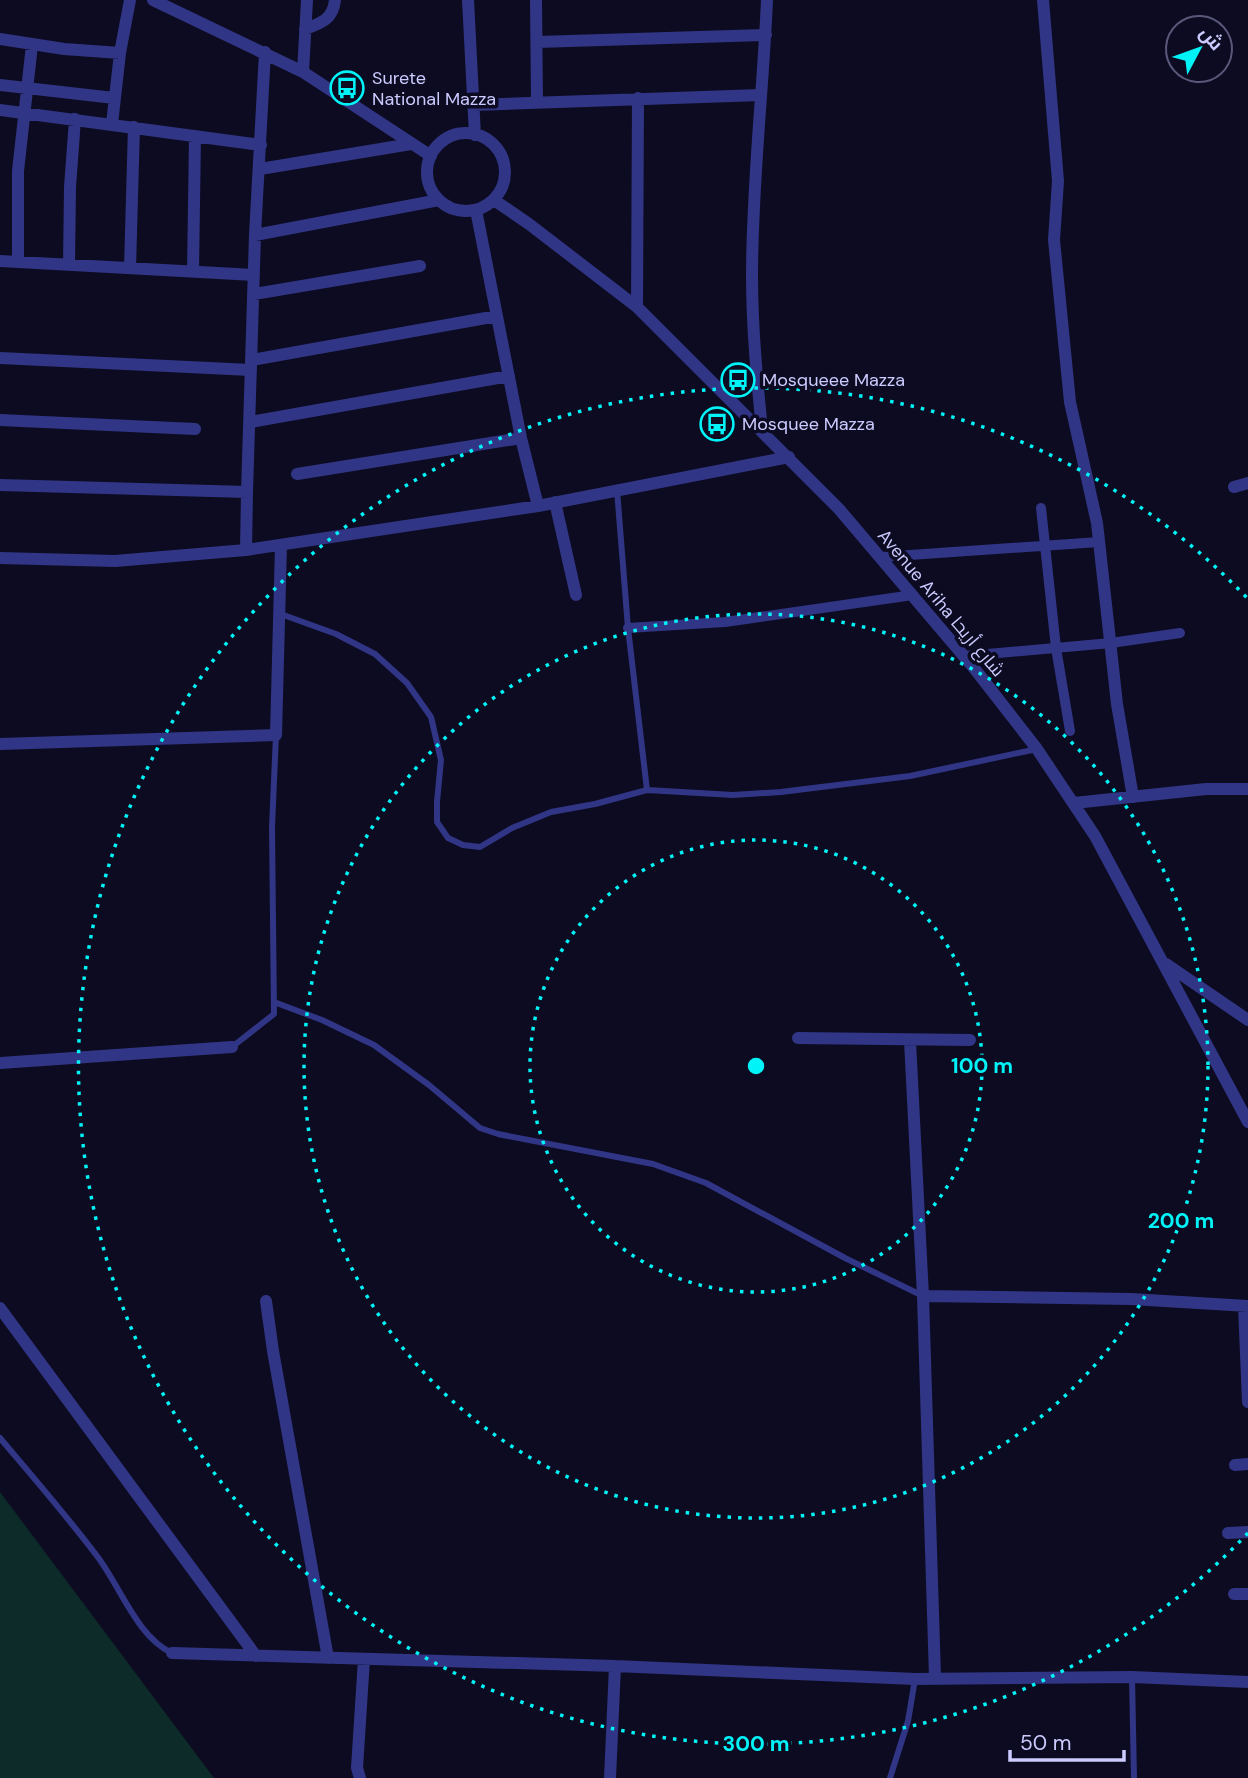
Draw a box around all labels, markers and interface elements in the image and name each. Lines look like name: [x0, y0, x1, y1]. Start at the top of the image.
north arrow: [1164, 14, 1234, 84]
text: ش: [1194, 21, 1229, 56]
place label: Surete National Mazza: [372, 66, 496, 111]
bus stop icon: Surete National Mazza: [328, 69, 366, 107]
bus stop icon: Mosqueee Mazza: [719, 361, 757, 399]
place label: Mosqueee Mazza: [762, 368, 905, 392]
bus stop icon: Mosquee Mazza: [698, 405, 736, 443]
place label: Mosquee Mazza: [742, 412, 875, 436]
street label: Avenue Ariha شارع أريحا: [872, 524, 1010, 682]
text: 100 m: [951, 1052, 1013, 1080]
centre of rings: [744, 1054, 768, 1078]
text: 200 m: [1148, 1207, 1214, 1235]
scale bar: [1010, 1718, 1124, 1762]
text: 50 m: [1020, 1729, 1071, 1757]
text: 300 m: [723, 1730, 789, 1758]

